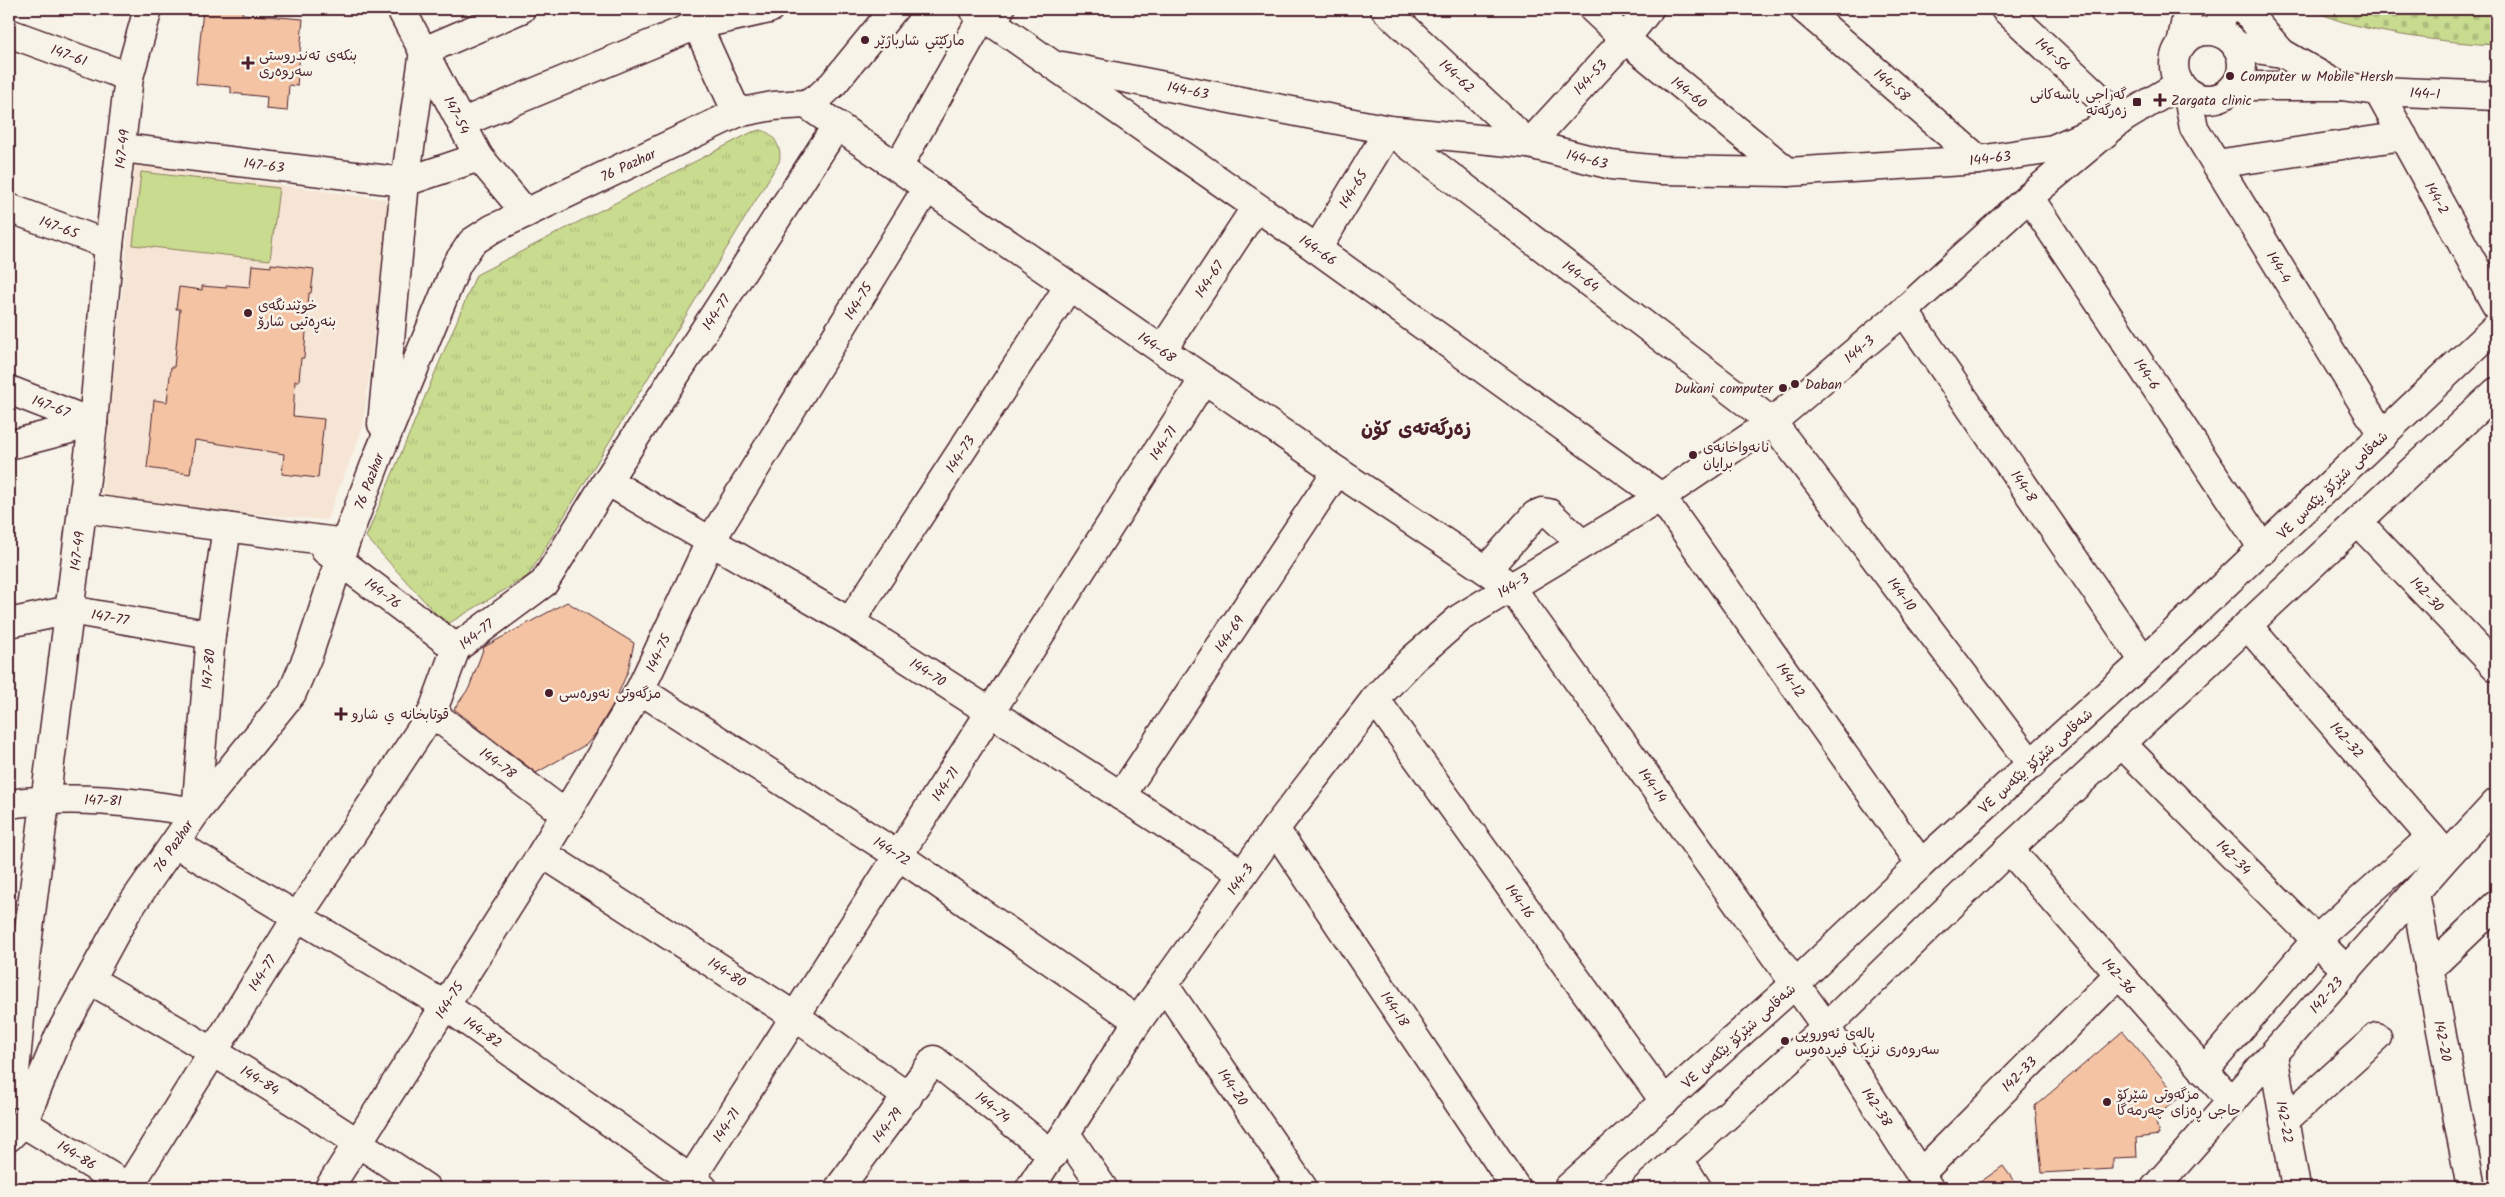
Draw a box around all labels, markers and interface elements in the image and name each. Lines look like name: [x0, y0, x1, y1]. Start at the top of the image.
place label: مارکێتي شارباژێر: [874, 30, 965, 53]
street label: 144-56: [2030, 33, 2075, 77]
marker: مارکێتي شارباژێر: [859, 34, 871, 46]
street label: 147-61: [47, 39, 90, 73]
place label: بنکەی تەندروستی سەروەری: [259, 45, 357, 83]
street label: 144-62: [1433, 54, 1479, 99]
street label: 144-53: [1568, 55, 1613, 100]
marker: بنکەی تەندروستی سەروەری: [241, 56, 255, 70]
street label: 144-58: [1868, 64, 1915, 108]
place label: Computer w Mobile Hersh: [2240, 66, 2394, 88]
marker: Computer w Mobile Hersh: [2224, 70, 2236, 82]
street label: 144-60: [1665, 71, 1711, 114]
street label: 144-63: [1165, 76, 1211, 106]
street label: 144-1: [2409, 82, 2441, 106]
place label: گەراجی پاسەکانی زەرگەتە: [2030, 84, 2127, 122]
place label: Zargata clinic: [2171, 90, 2252, 112]
street label: 147-54: [437, 93, 475, 139]
marker: Zargata clinic: [2153, 93, 2167, 107]
marker: گەراجی پاسەکانی زەرگەتە: [2131, 96, 2143, 108]
street label: 147-49: [110, 128, 136, 170]
street label: 76 Pazhar: [597, 143, 661, 188]
street label: 144-63: [1564, 144, 1610, 176]
street label: 144-63: [1968, 146, 2012, 172]
street label: 147-63: [242, 153, 285, 179]
street label: 144-65: [1334, 165, 1375, 213]
street label: 144-2: [2418, 178, 2454, 219]
street label: 147-65: [36, 211, 83, 246]
street label: 144-66: [1294, 230, 1341, 272]
street label: 144-4: [2260, 247, 2296, 288]
street label: 144-64: [1557, 255, 1604, 298]
street label: 144-67: [1190, 256, 1230, 303]
street label: 144-75: [839, 277, 879, 324]
street label: 144-77: [697, 290, 737, 335]
place label: خوێندنگەی بنەڕەتیی شارۆ: [257, 295, 336, 334]
marker: خوێندنگەی بنەڕەتیی شارۆ: [242, 307, 254, 319]
street label: 144-68: [1133, 327, 1181, 369]
street label: 144-3: [1839, 330, 1880, 369]
street label: 144-6: [2128, 354, 2165, 395]
place label: Daban: [1805, 374, 1842, 396]
place label: Dukani computer: [1674, 378, 1774, 400]
marker: Daban: [1789, 378, 1801, 390]
marker: Dukani computer: [1777, 382, 1789, 394]
street label: 147-67: [28, 390, 73, 424]
district label: زەرگەتەی کۆن: [1361, 415, 1471, 445]
street label: 144-71: [1145, 422, 1183, 465]
street label: شەقامی شێرکۆ بێکەس ٧٤: [2272, 426, 2394, 545]
street label: 144-73: [941, 431, 981, 478]
place label: نانەواخانەی برایان: [1703, 437, 1769, 475]
street label: 76 Pazhar: [349, 449, 391, 513]
marker: نانەواخانەی برایان: [1687, 449, 1699, 461]
street label: 144-8: [2004, 466, 2042, 508]
street label: 147-49: [65, 530, 91, 572]
street label: 144-3: [1493, 567, 1534, 604]
street label: 142-30: [2404, 572, 2449, 617]
street label: 144-76: [360, 573, 405, 615]
street label: 144-10: [1881, 573, 1921, 616]
street label: 147-77: [89, 604, 131, 632]
street label: 144-69: [1209, 611, 1250, 658]
street label: 144-77: [454, 614, 499, 656]
street label: 144-75: [640, 629, 678, 676]
street label: 147-80: [196, 648, 222, 690]
street label: 144-70: [905, 653, 950, 693]
street label: 144-12: [1770, 658, 1810, 703]
place label: مزگەوتی نەورەسی: [559, 683, 661, 705]
marker: مزگەوتی نەورەسی: [543, 687, 555, 699]
place label: قوتابخانه ي شارو: [351, 704, 449, 726]
street label: شەقامی شێرکۆ بێکەس ٧٤: [1973, 704, 2098, 820]
marker: قوتابخانه ي شارو: [334, 707, 348, 721]
street label: 142-32: [2324, 717, 2369, 764]
street label: 144-78: [474, 743, 521, 785]
street label: 144-71: [927, 763, 965, 806]
street label: 144-14: [1632, 764, 1673, 808]
street label: 147-81: [84, 789, 122, 813]
street label: 76 Pazhar: [148, 815, 200, 877]
street label: 144-72: [868, 831, 915, 872]
street label: 142-34: [2211, 835, 2256, 881]
street label: 144-3: [1222, 859, 1260, 900]
street label: 144-16: [1499, 880, 1539, 924]
street label: 144-77: [243, 951, 283, 996]
street label: 144-80: [703, 952, 750, 993]
street label: 142-36: [2096, 953, 2140, 1000]
street label: 142-23: [2304, 972, 2349, 1019]
street label: 144-75: [430, 976, 471, 1023]
street label: شەقامی شێرکۆ بێکەس ٧٤: [1676, 979, 1801, 1095]
street label: 144-18: [1374, 987, 1415, 1032]
street label: 144-82: [459, 1012, 506, 1054]
street label: 142-20: [2427, 1019, 2457, 1064]
place label: بالەی ئەوروپی سەروەری نزیک فیردەوس: [1795, 1023, 1940, 1061]
marker: بالەی ئەوروپی سەروەری نزیک فیردەوس: [1779, 1035, 1791, 1047]
street label: 142-33: [1997, 1052, 2043, 1098]
street label: 144-84: [236, 1060, 284, 1102]
street label: 144-20: [1211, 1064, 1253, 1111]
street label: 142-38: [1855, 1083, 1897, 1132]
place label: مزگەوتی شێرکۆ حاجی ڕەزای چەرمەگا: [2116, 1084, 2241, 1123]
street label: 144-74: [970, 1087, 1015, 1129]
marker: مزگەوتی شێرکۆ حاجی ڕەزای چەرمەگا: [2101, 1096, 2113, 1108]
street label: 142-22: [2269, 1099, 2299, 1145]
street label: 144-79: [867, 1103, 909, 1148]
street label: 144-71: [708, 1104, 746, 1147]
street label: 144-86: [53, 1135, 100, 1176]

